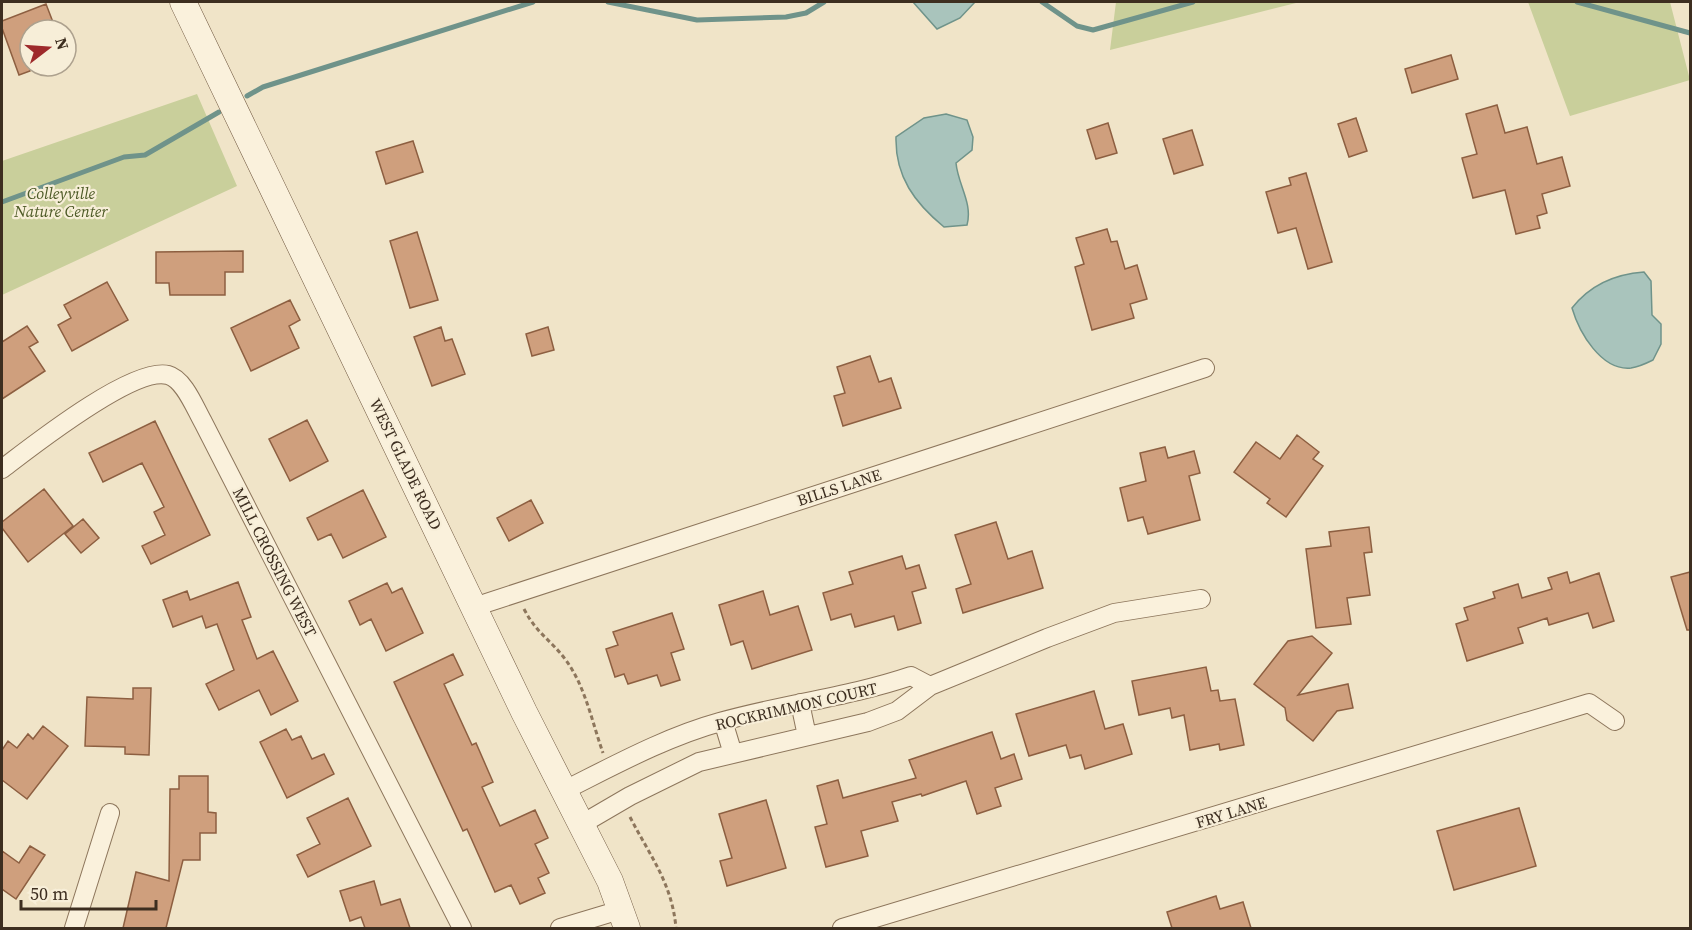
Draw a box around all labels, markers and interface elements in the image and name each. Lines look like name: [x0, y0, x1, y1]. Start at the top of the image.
north arrow: [18, 18, 78, 78]
text: N: [50, 35, 75, 53]
park label: Colleyville Nature Center: [13, 182, 108, 222]
street label: WEST GLADE ROAD: [365, 395, 447, 533]
street label: BILLS LANE: [794, 463, 884, 511]
street label: MILL CROSSING WEST: [228, 484, 322, 641]
street label: ROCKRIMMON COURT: [713, 677, 879, 735]
street label: FRY LANE: [1193, 791, 1270, 833]
scale bar: [21, 873, 156, 911]
text: 50 m: [30, 881, 68, 906]

